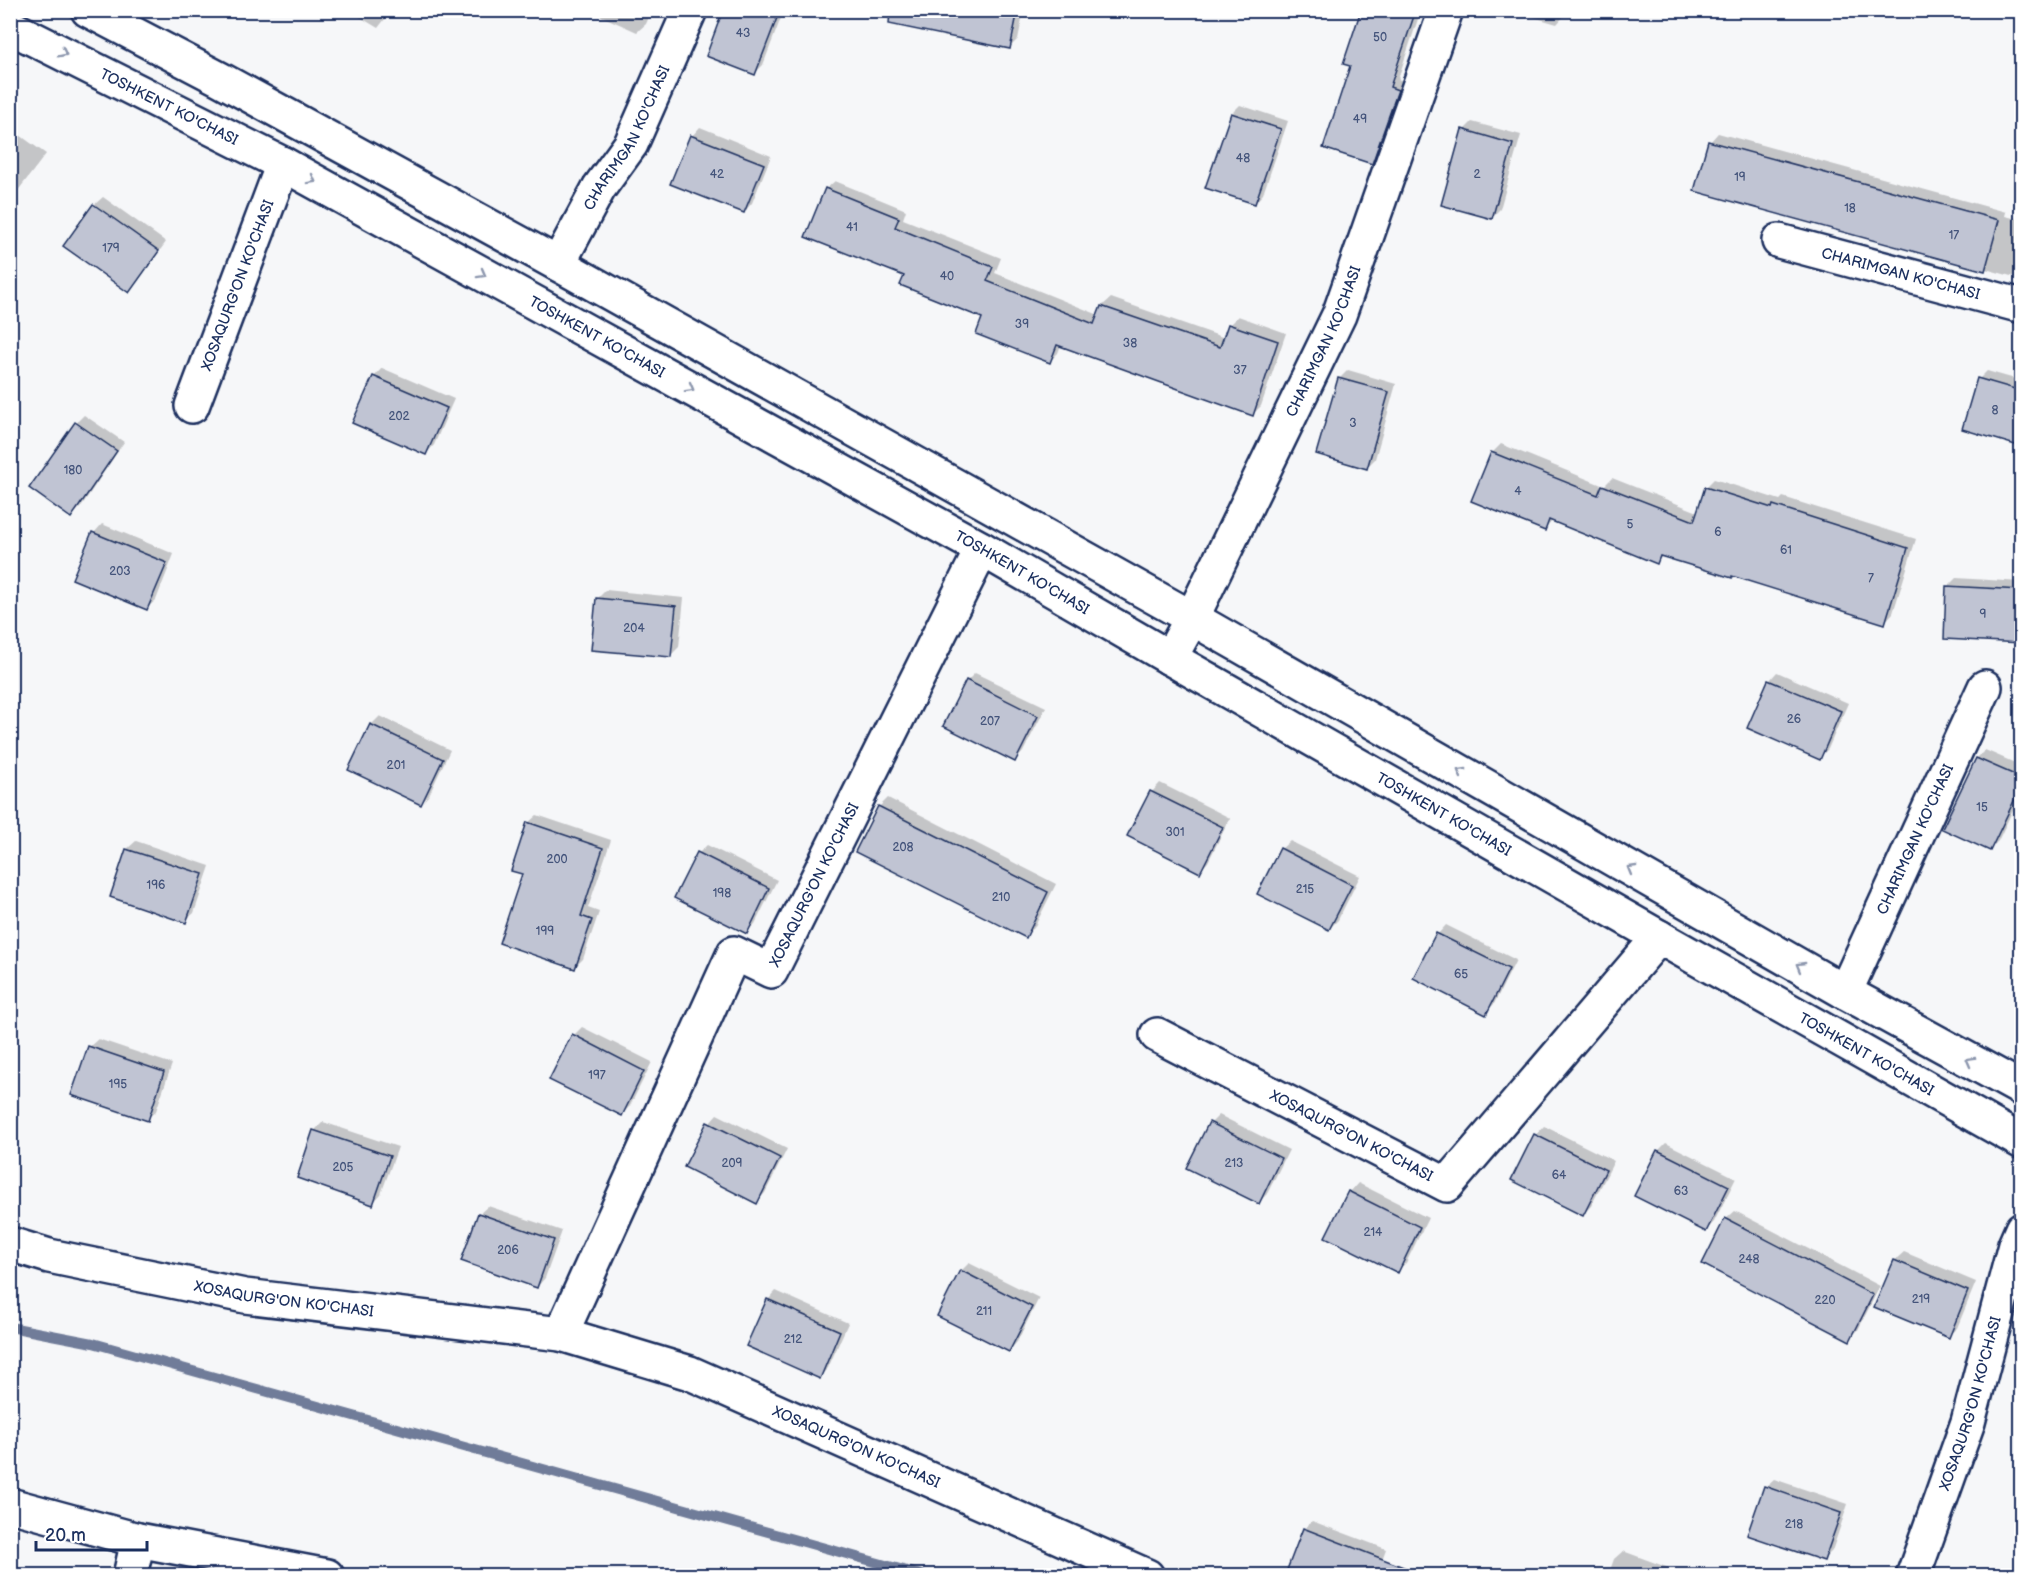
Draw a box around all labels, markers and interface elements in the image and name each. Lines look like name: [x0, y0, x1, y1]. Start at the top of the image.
house number: 43: [736, 26, 750, 41]
house number: 50: [1373, 30, 1387, 45]
one-way arrow: [56, 46, 67, 58]
street label: CHARIMGAN KO'CHASI: [580, 62, 675, 214]
street label: TOSHKENT KO'CHASI: [97, 65, 241, 150]
house number: 49: [1353, 112, 1367, 127]
house number: 48: [1236, 151, 1250, 166]
house number: 42: [710, 167, 724, 182]
house number: 2: [1473, 167, 1481, 182]
house number: 19: [1734, 170, 1746, 185]
one-way arrow: [305, 172, 316, 184]
street label: XOSAQURG'ON KO'CHASI: [197, 197, 279, 374]
house number: 18: [1844, 201, 1856, 216]
house number: 41: [846, 220, 858, 235]
house number: 17: [1949, 228, 1959, 243]
house number: 179: [102, 241, 120, 256]
street label: CHARIMGAN KO'CHASI: [1819, 244, 1982, 304]
street label: CHARIMGAN KO'CHASI: [1282, 263, 1366, 420]
one-way arrow: [476, 266, 487, 278]
house number: 40: [940, 269, 954, 284]
street label: TOSHKENT KO'CHASI: [526, 292, 668, 383]
house number: 39: [1015, 317, 1029, 332]
house number: 38: [1123, 336, 1137, 351]
house number: 37: [1233, 363, 1247, 378]
one-way arrow: [684, 381, 694, 392]
house number: 8: [1992, 403, 1999, 418]
house number: 202: [388, 409, 410, 424]
house number: 3: [1349, 416, 1357, 431]
house number: 180: [64, 463, 82, 478]
house number: 4: [1514, 484, 1522, 499]
house number: 5: [1627, 517, 1634, 532]
house number: 6: [1714, 525, 1722, 540]
street label: TOSHKENT KO'CHASI: [951, 527, 1093, 619]
house number: 61: [1780, 543, 1792, 558]
house number: 203: [109, 564, 131, 579]
house number: 7: [1868, 571, 1874, 586]
house number: 9: [1980, 607, 1987, 622]
house number: 204: [623, 621, 645, 636]
house number: 26: [1787, 712, 1801, 727]
house number: 207: [980, 714, 1000, 729]
house number: 201: [387, 758, 405, 773]
street label: CHARIMGAN KO'CHASI: [1873, 761, 1958, 918]
one-way arrow: [1457, 768, 1467, 779]
street label: TOSHKENT KO'CHASI: [1373, 769, 1515, 861]
street label: XOSAQURG'ON KO'CHASI: [765, 799, 864, 971]
house number: 15: [1976, 800, 1988, 815]
house number: 301: [1165, 825, 1185, 840]
house number: 208: [892, 840, 914, 855]
house number: 200: [546, 852, 568, 867]
one-way arrow: [1626, 865, 1637, 876]
house number: 196: [147, 878, 165, 893]
house number: 215: [1296, 882, 1314, 897]
house number: 198: [713, 886, 731, 901]
house number: 210: [992, 890, 1010, 905]
house number: 199: [536, 924, 554, 939]
one-way arrow: [1796, 962, 1806, 973]
house number: 65: [1454, 967, 1468, 982]
street label: TOSHKENT KO'CHASI: [1795, 1009, 1937, 1100]
one-way arrow: [1966, 1057, 1976, 1068]
house number: 197: [588, 1068, 606, 1083]
house number: 195: [109, 1077, 127, 1092]
street label: XOSAQURG'ON KO'CHASI: [1266, 1086, 1436, 1186]
house number: 209: [721, 1156, 743, 1171]
house number: 213: [1225, 1156, 1243, 1171]
house number: 205: [332, 1160, 354, 1175]
house number: 64: [1552, 1168, 1567, 1183]
house number: 63: [1674, 1184, 1688, 1199]
house number: 214: [1364, 1225, 1383, 1240]
house number: 206: [497, 1243, 519, 1258]
house number: 248: [1738, 1252, 1760, 1267]
street label: XOSAQURG'ON KO'CHASI: [192, 1277, 375, 1321]
house number: 219: [1912, 1292, 1930, 1307]
house number: 220: [1814, 1293, 1836, 1308]
house number: 211: [976, 1304, 992, 1319]
street label: XOSAQURG'ON KO'CHASI: [1935, 1314, 2006, 1494]
house number: 212: [784, 1332, 802, 1347]
street label: XOSAQURG'ON KO'CHASI: [769, 1402, 943, 1493]
scale bar: [36, 1514, 147, 1552]
house number: 218: [1785, 1517, 1803, 1532]
text: 20 m: [45, 1525, 86, 1546]

